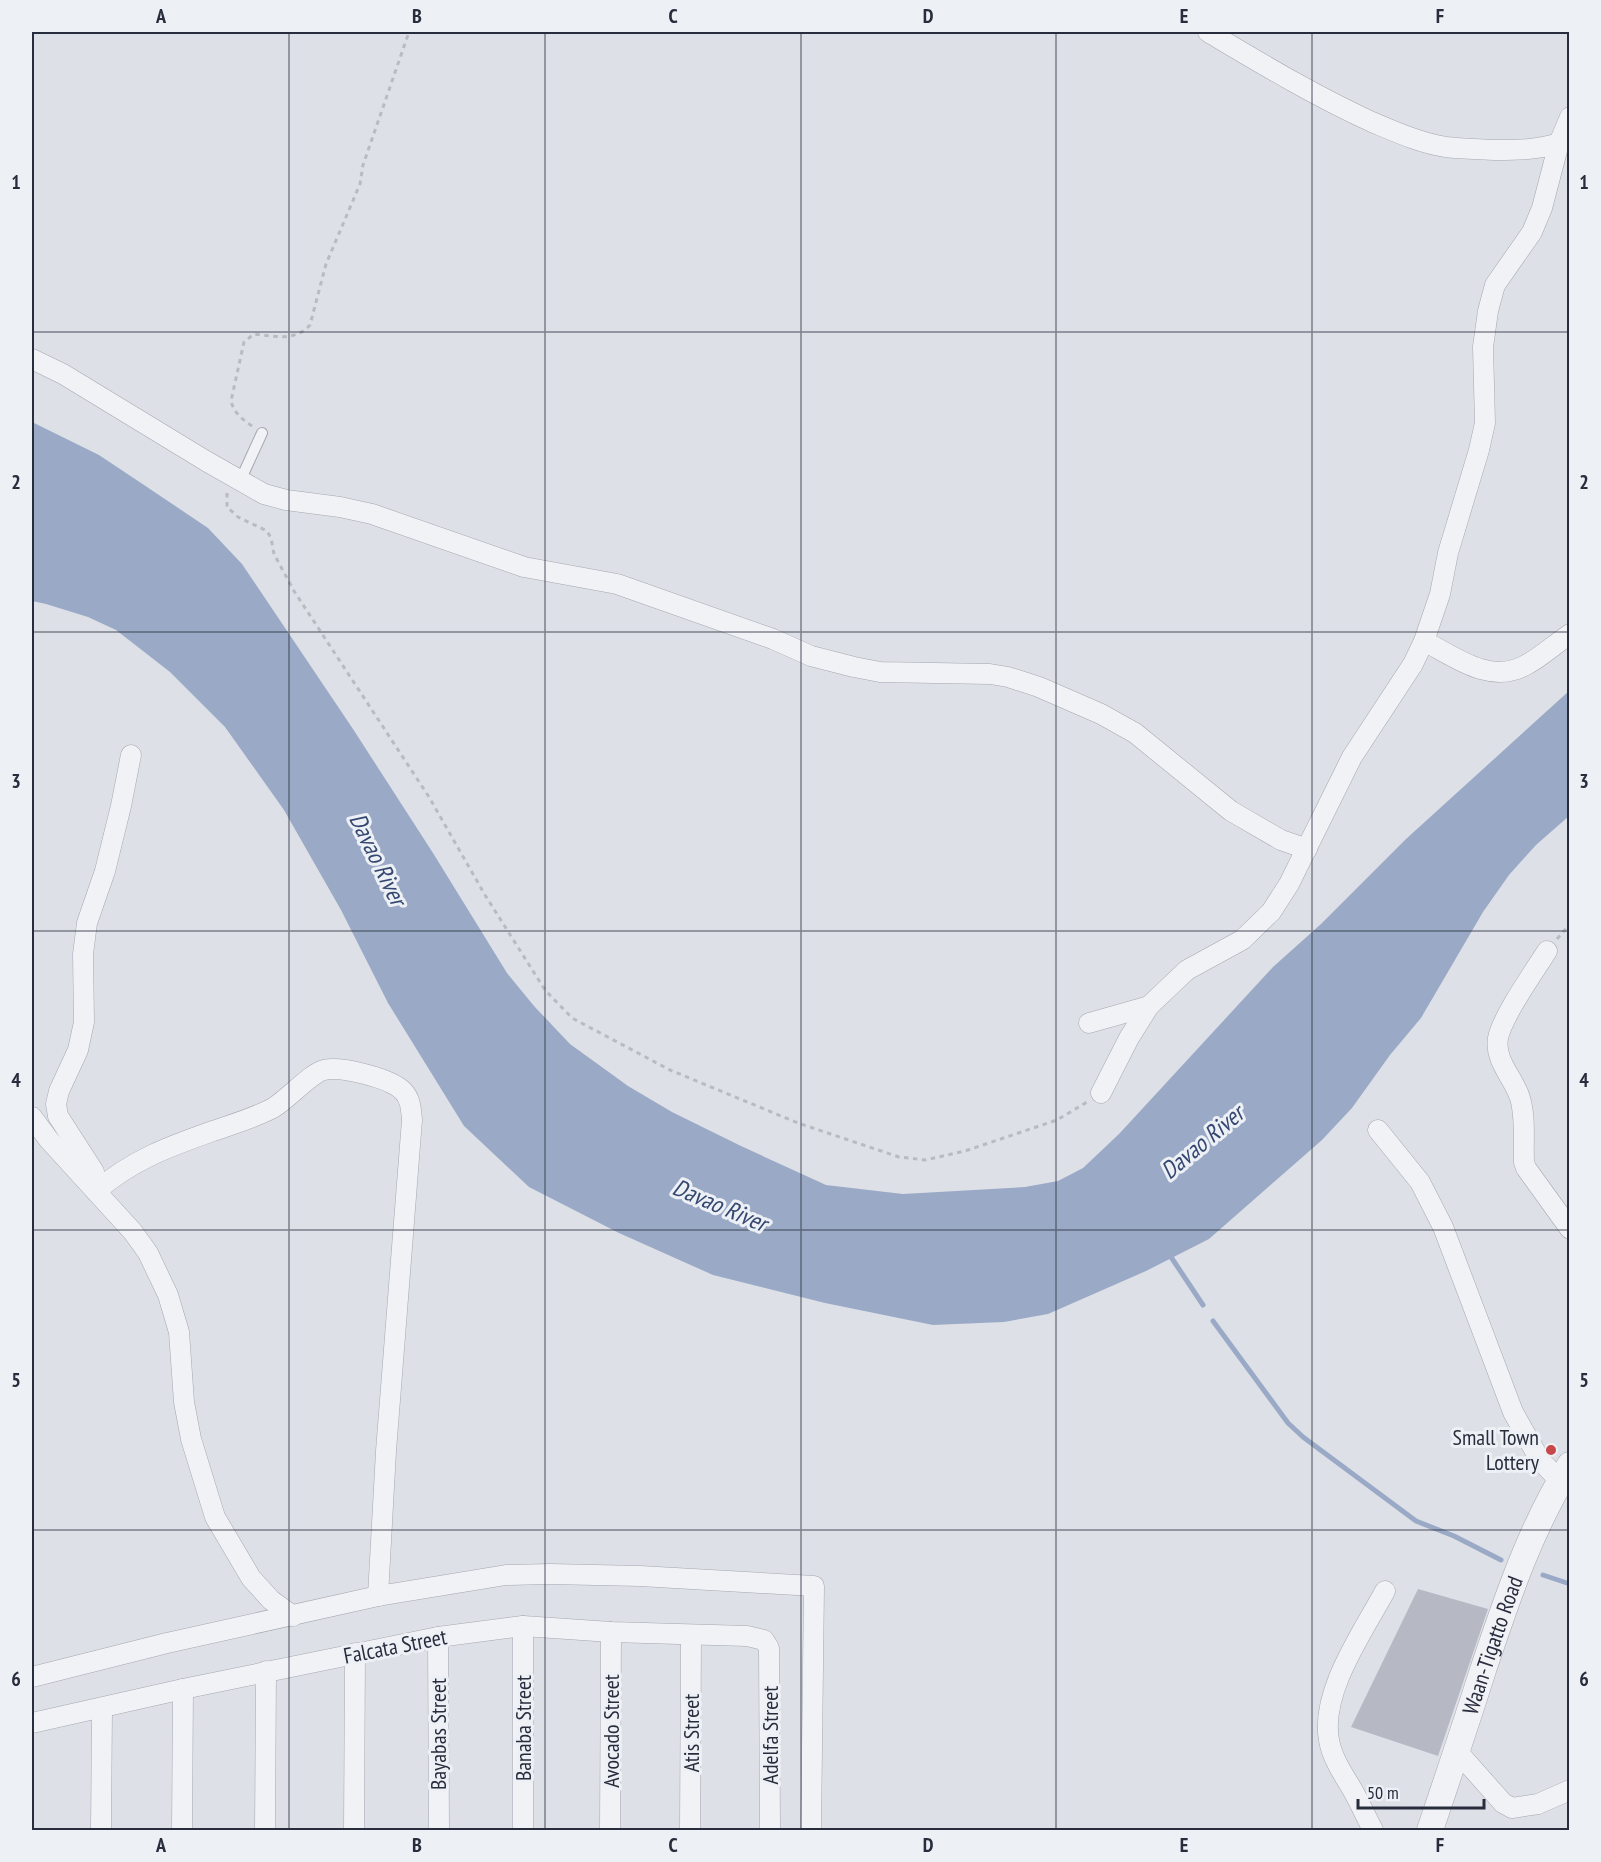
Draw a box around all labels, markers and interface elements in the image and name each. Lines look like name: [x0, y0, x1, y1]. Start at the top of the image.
text: A: [155, 3, 167, 29]
text: B: [412, 3, 422, 29]
text: C: [668, 3, 678, 29]
text: D: [923, 3, 934, 29]
text: E: [1180, 3, 1188, 29]
text: F: [1436, 3, 1444, 29]
text: 1: [11, 169, 21, 195]
text: 1: [1579, 169, 1589, 195]
text: 2: [11, 469, 21, 495]
text: 2: [1579, 469, 1589, 495]
text: 3: [11, 768, 21, 794]
text: 3: [1579, 768, 1589, 794]
water label: Davao River: [342, 808, 415, 913]
text: 4: [11, 1067, 21, 1093]
text: 4: [1579, 1067, 1589, 1093]
water label: Davao River: [1154, 1096, 1253, 1186]
water label: Davao River: [668, 1171, 775, 1240]
text: 5: [11, 1367, 21, 1393]
text: 5: [1579, 1367, 1589, 1393]
place label: Small Town Lottery: [1453, 1423, 1540, 1476]
marker: Small Town Lottery: [1544, 1443, 1558, 1457]
street label: Waan-Tigatto Road: [1456, 1572, 1529, 1718]
street label: Falcata Street: [341, 1622, 449, 1670]
text: 6: [11, 1666, 21, 1692]
text: 6: [1579, 1666, 1589, 1692]
street label: Avocado Street: [597, 1674, 625, 1788]
street label: Banaba Street: [509, 1675, 537, 1781]
street label: Bayabas Street: [424, 1678, 452, 1790]
street label: Adelfa Street: [756, 1686, 784, 1784]
street label: Atis Street: [677, 1694, 705, 1772]
scale bar: [1358, 1772, 1484, 1810]
text: 50 m: [1367, 1781, 1399, 1804]
text: A: [155, 1832, 167, 1858]
text: B: [412, 1832, 422, 1858]
text: C: [668, 1832, 678, 1858]
text: D: [923, 1832, 934, 1858]
text: E: [1180, 1832, 1188, 1858]
text: F: [1436, 1832, 1444, 1858]

